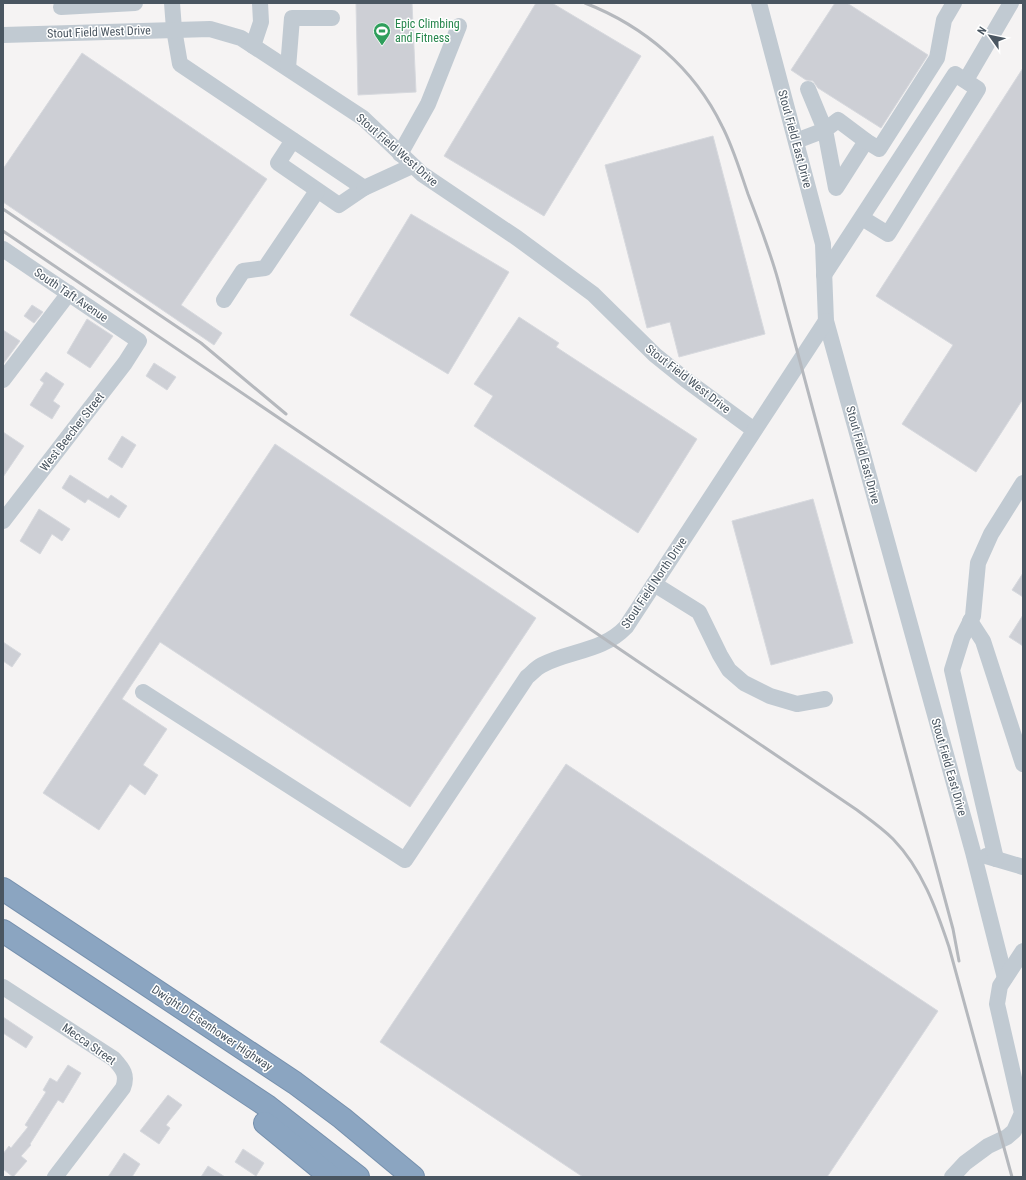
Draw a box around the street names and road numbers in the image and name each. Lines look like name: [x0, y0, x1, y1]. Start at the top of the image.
street label: Stout Field West Drive: [47, 23, 151, 41]
street label: Stout Field East Drive: [775, 88, 815, 190]
street label: Stout Field West Drive: [353, 111, 441, 190]
street label: South Taft Avenue: [31, 265, 111, 325]
street label: Stout Field West Drive: [643, 342, 733, 417]
street label: West Beecher Street: [37, 390, 107, 474]
street label: Stout Field East Drive: [843, 404, 883, 506]
street label: Stout Field North Drive: [618, 534, 690, 631]
street label: Stout Field East Drive: [928, 717, 970, 818]
street label: Dwight D Eisenhower Highway: [149, 982, 275, 1074]
street label: Mecca Street: [59, 1020, 119, 1068]

